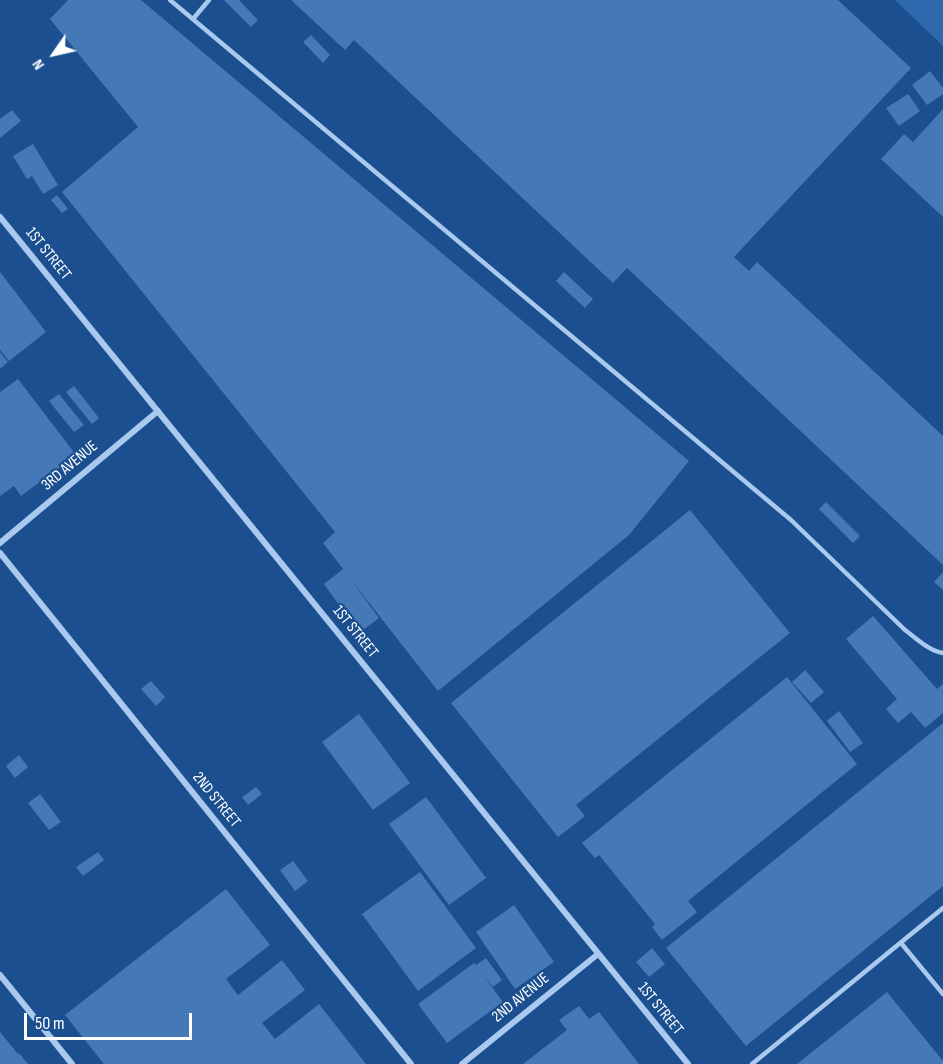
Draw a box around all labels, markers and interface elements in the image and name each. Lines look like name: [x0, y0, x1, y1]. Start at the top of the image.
north arrow: [24, 24, 84, 84]
text: N: [28, 55, 49, 73]
street label: 1ST STREET: [21, 224, 75, 284]
street label: 3RD AVENUE: [38, 437, 102, 495]
street label: 1ST STREET: [328, 602, 382, 662]
street label: 2ND STREET: [188, 769, 244, 831]
street label: 2ND AVENUE: [489, 969, 553, 1027]
street label: 1ST STREET: [633, 979, 687, 1039]
scale bar: [27, 1001, 195, 1039]
text: 50 m: [35, 1013, 65, 1034]

